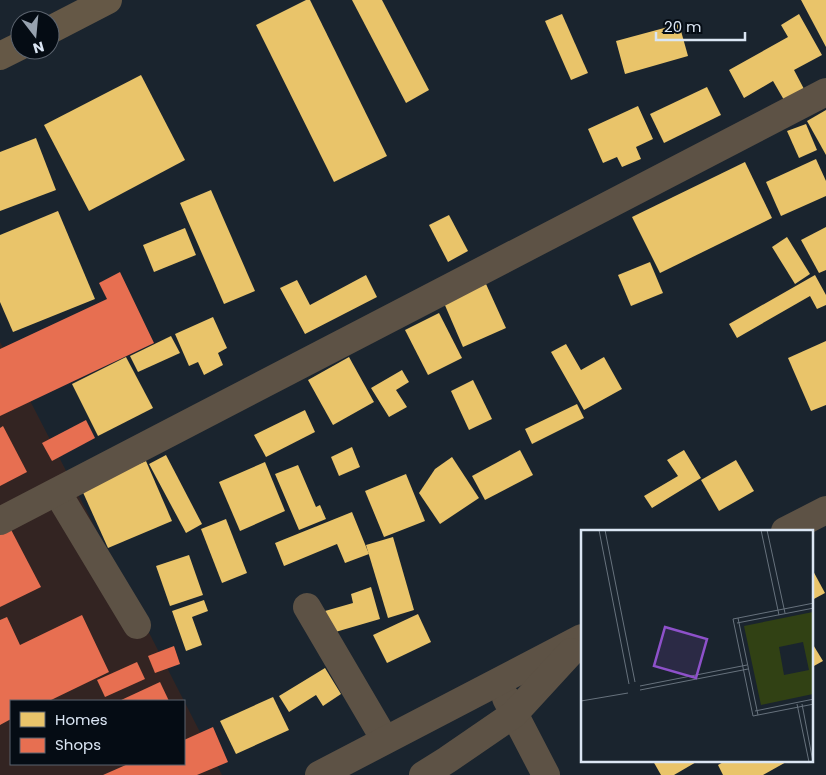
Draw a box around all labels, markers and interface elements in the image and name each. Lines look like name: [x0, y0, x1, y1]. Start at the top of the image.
north arrow: [10, 10, 60, 60]
scale bar: [656, 10, 745, 42]
text: 20 m: [664, 16, 702, 37]
text: N: [31, 36, 46, 59]
inset map: [581, 530, 814, 762]
legend: [10, 700, 185, 765]
text: Homes: [55, 709, 108, 730]
text: Shops: [55, 734, 101, 755]

